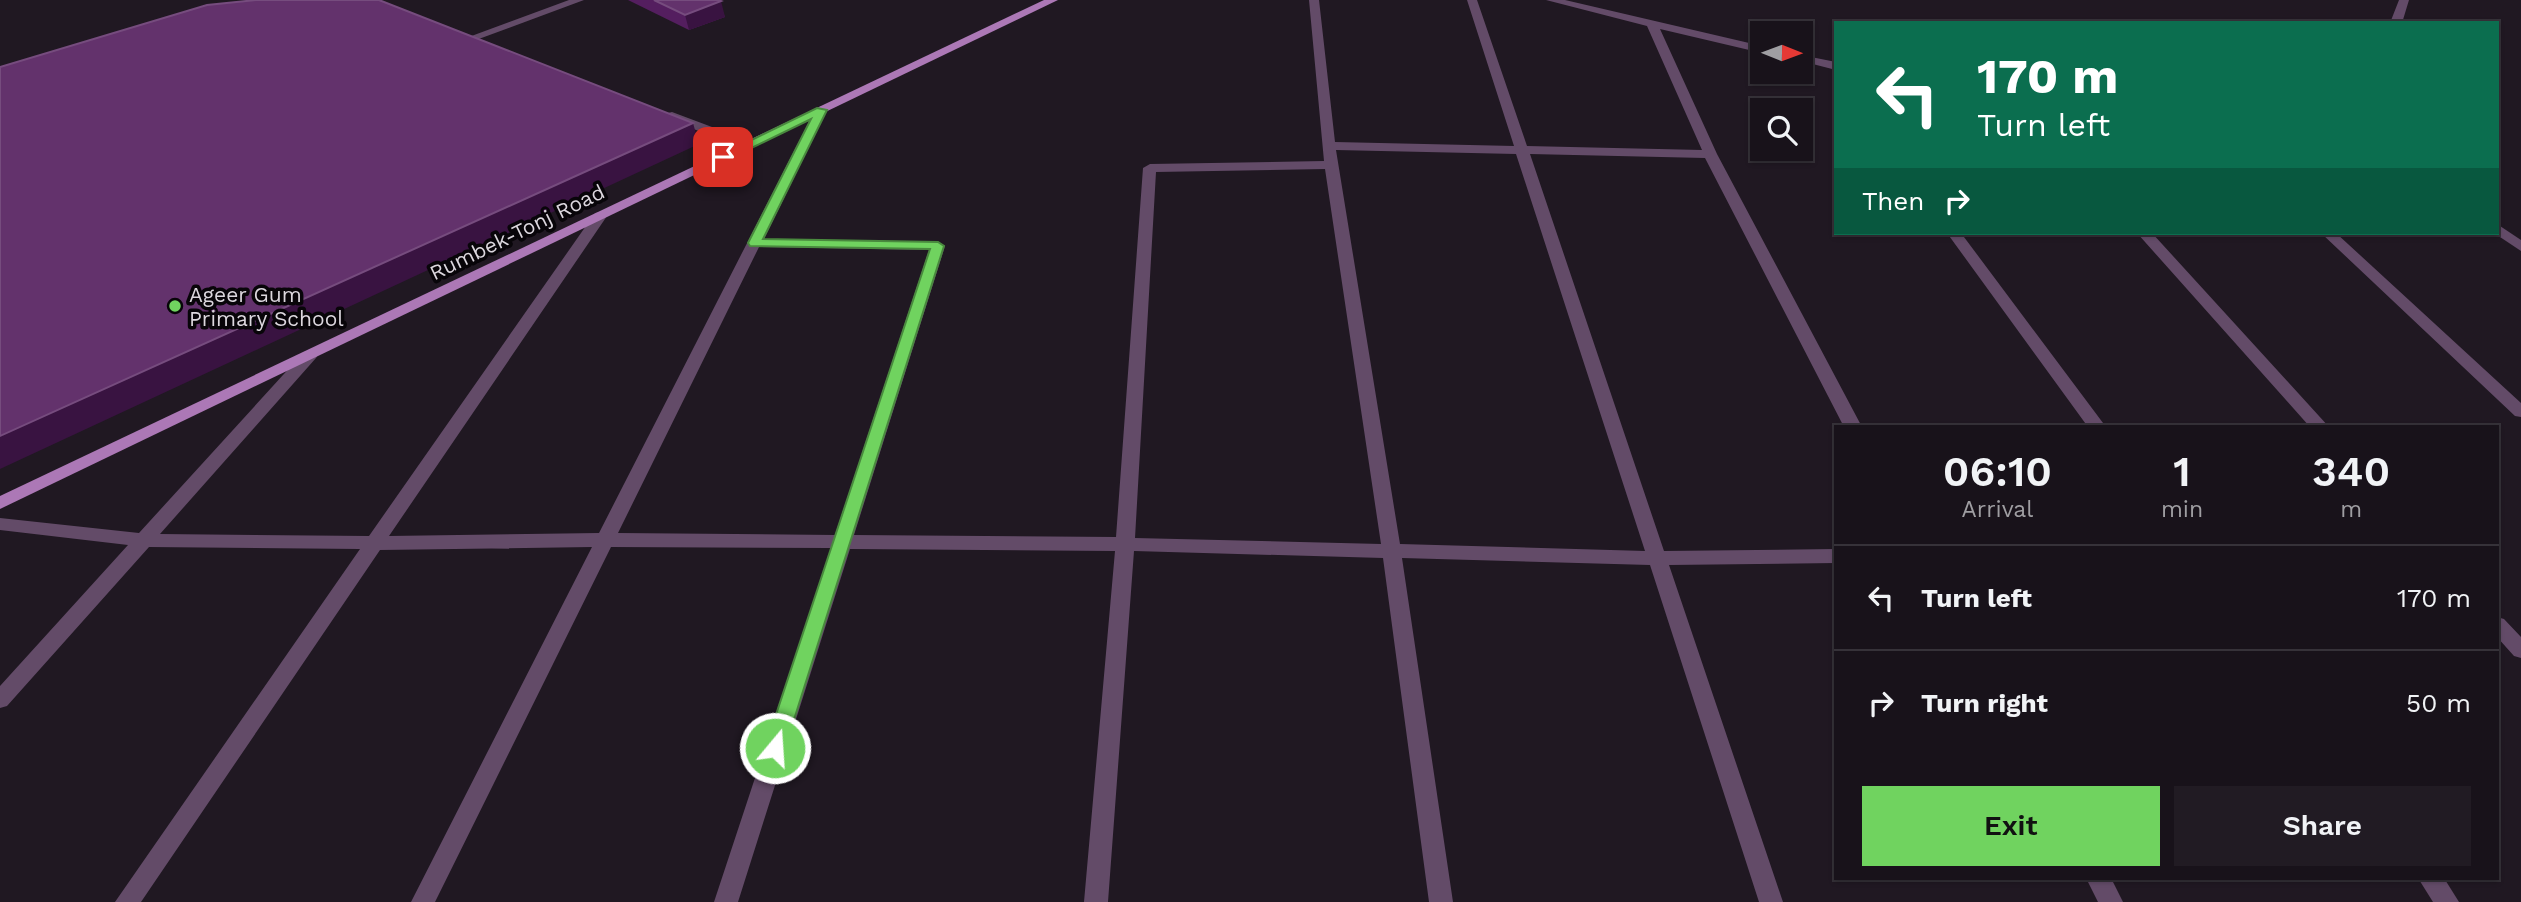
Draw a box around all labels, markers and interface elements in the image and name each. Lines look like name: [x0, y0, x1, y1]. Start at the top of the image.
north arrow: [1750, 21, 1813, 84]
map controls: [1750, 21, 1813, 161]
text: 170 m: [1977, 47, 2118, 105]
icon: left: [1862, 49, 1953, 140]
button: search: [1750, 98, 1813, 161]
text: Turn left: [1977, 106, 2110, 144]
pin: [693, 127, 753, 187]
icon: arrive: [704, 138, 742, 176]
street label: Rumbek-Tonj Road: [425, 179, 609, 285]
icon: right: [1938, 182, 1976, 220]
text: Then: [1862, 186, 1924, 216]
place label: Ageer Gum Primary School: [189, 282, 344, 331]
marker: Ageer Gum Primary School: [167, 298, 183, 314]
text: 06:10: [1943, 447, 2052, 496]
text: 1: [2173, 447, 2191, 496]
text: 340: [2312, 447, 2390, 496]
text: Arrival: [1962, 496, 2033, 523]
text: min: [2161, 496, 2203, 523]
text: m: [2340, 496, 2362, 523]
icon: left: [1862, 579, 1900, 617]
text: Turn left: [1921, 583, 2032, 613]
text: 170 m: [2397, 583, 2471, 613]
icon: right: [1862, 684, 1900, 722]
text: Turn right: [1921, 688, 2048, 718]
text: 50 m: [2406, 688, 2471, 718]
position arrow: [738, 711, 812, 785]
button: Exit: [1862, 786, 2160, 866]
button: Share: [2174, 786, 2471, 866]

